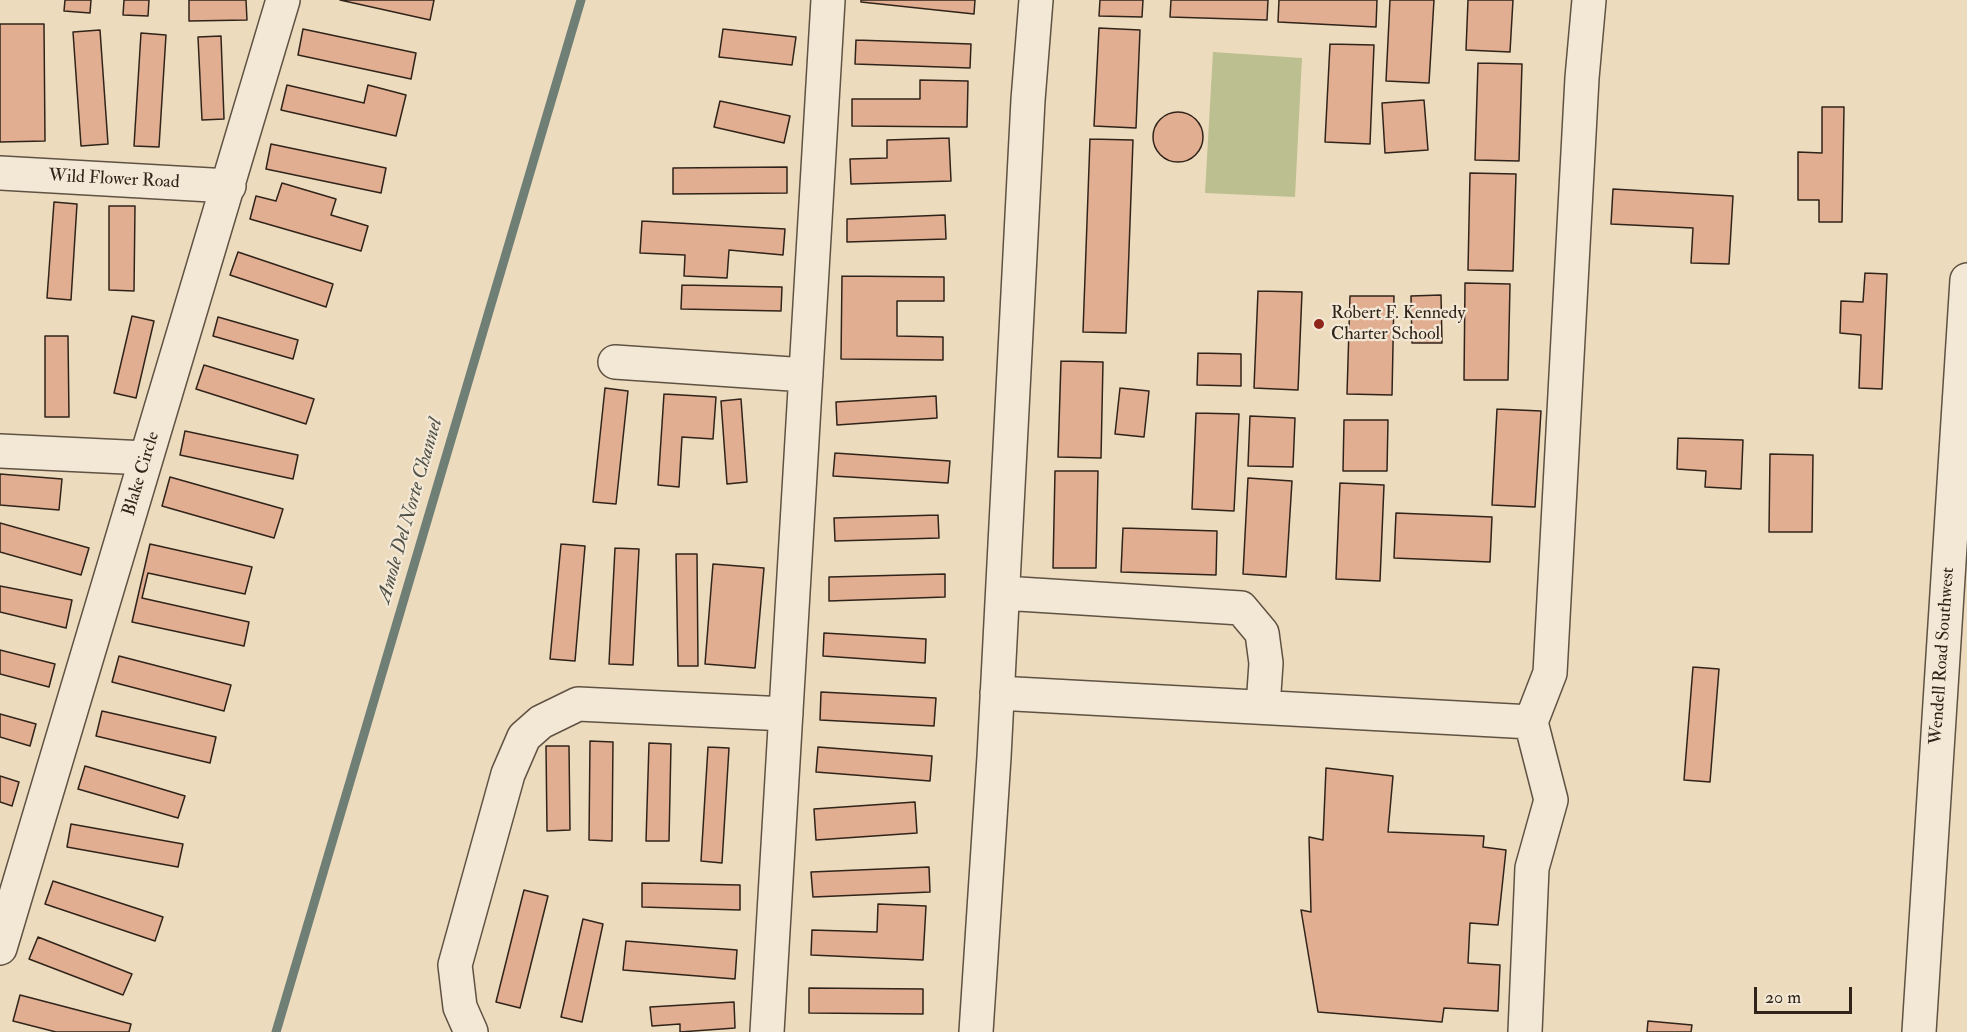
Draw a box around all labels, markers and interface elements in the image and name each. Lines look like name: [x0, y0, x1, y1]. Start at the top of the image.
street label: Wild Flower Road: [48, 166, 180, 194]
place label: Robert F. Kennedy Charter School: [1331, 303, 1465, 346]
marker: Robert F. Kennedy Charter School: [1312, 317, 1326, 331]
water label: Amole Del Norte Channel: [373, 416, 449, 606]
street label: Blake Circle: [119, 429, 165, 519]
street label: Wendell Road Southwest: [1926, 567, 1960, 745]
scale bar: [1757, 975, 1854, 1013]
text: 20 m: [1765, 986, 1801, 1009]

